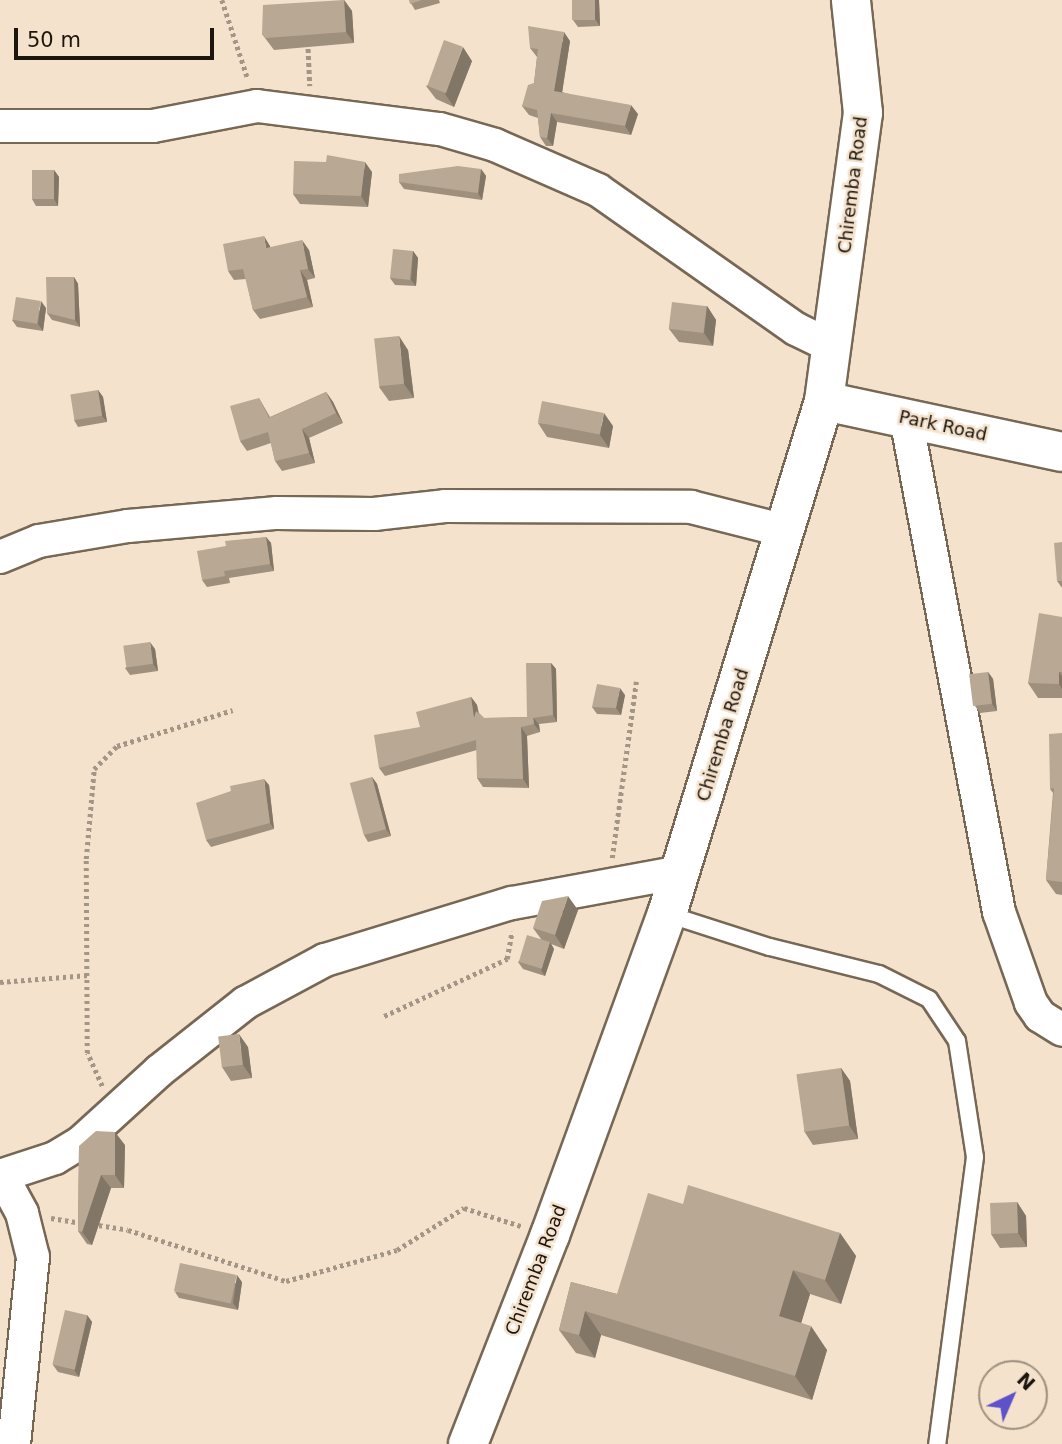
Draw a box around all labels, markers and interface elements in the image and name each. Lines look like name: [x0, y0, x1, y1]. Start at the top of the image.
scale bar: [18, 14, 217, 58]
text: 50 m: [27, 28, 81, 52]
street label: Chiremba Road: [834, 115, 872, 255]
street label: Park Road: [897, 406, 989, 446]
street label: Chiremba Road: [693, 666, 753, 804]
street label: Chiremba Road: [501, 1202, 571, 1338]
north arrow: [978, 1360, 1048, 1430]
text: N: [1013, 1368, 1040, 1395]

